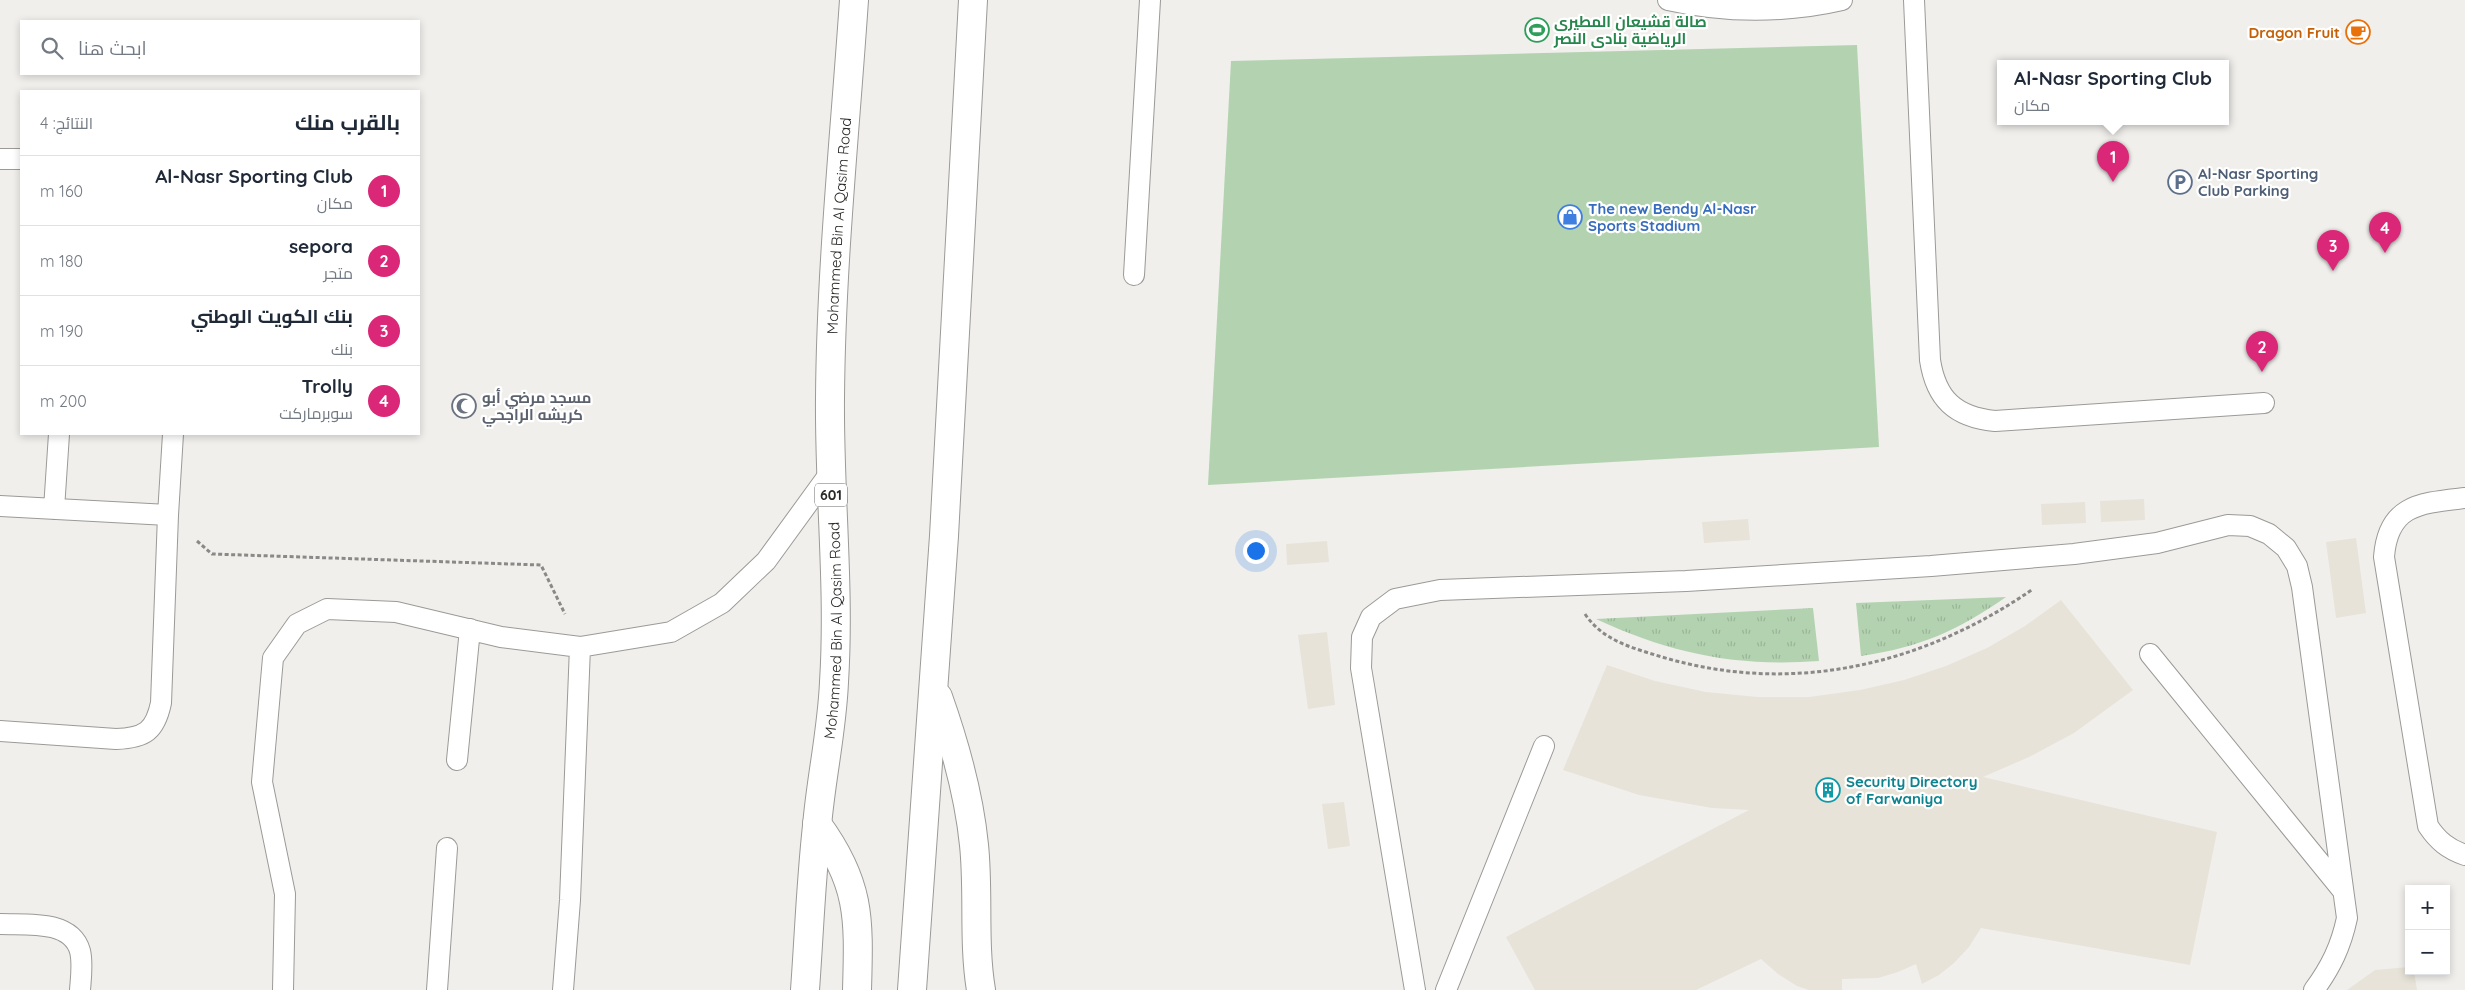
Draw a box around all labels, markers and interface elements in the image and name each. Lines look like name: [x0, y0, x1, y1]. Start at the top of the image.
place label: صالة قشيعان المطيرى الرياضية بنادى النصر: [1553, 12, 1707, 48]
sports icon: صالة قشيعان المطيرى الرياضية بنادى النصر: [1524, 17, 1550, 43]
cafe icon: Dragon Fruit: [2345, 19, 2371, 45]
search box: [20, 20, 420, 75]
place label: Dragon Fruit: [2248, 23, 2340, 42]
icon: search: [38, 34, 66, 62]
text: ابحث هنا: [78, 36, 147, 60]
popup: [1997, 60, 2229, 125]
text: Al-Nasr Sporting Club: [2014, 66, 2212, 90]
text: مكان: [2014, 95, 2050, 115]
text: بالقرب منك: [295, 109, 400, 135]
text: النتائج: 4: [40, 113, 93, 133]
street label: Mohammed Bin Al Qasim Road: [822, 117, 855, 335]
pin: 1: [2097, 141, 2129, 182]
text: Al-Nasr Sporting Club: [155, 164, 353, 188]
place label: Al-Nasr Sporting Club Parking: [2198, 164, 2318, 200]
parking icon: Al-Nasr Sporting Club Parking: [2167, 169, 2193, 195]
text: 160 m: [40, 181, 83, 201]
text: 1: [381, 181, 387, 201]
text: مكان: [317, 193, 353, 213]
place label: The new Bendy Al-Nasr Sports Stadium: [1588, 199, 1757, 235]
shop icon: The new Bendy Al-Nasr Sports Stadium: [1557, 204, 1583, 230]
pin: 4: [2369, 212, 2401, 253]
pin: 3: [2317, 230, 2349, 271]
text: sepora: [289, 234, 353, 258]
text: 180 m: [40, 251, 83, 271]
text: 2: [379, 251, 389, 271]
text: متجر: [324, 263, 353, 283]
text: بنك الكويت الوطني: [191, 304, 353, 328]
text: 190 m: [40, 321, 83, 341]
text: 3: [380, 321, 388, 341]
pin: 2: [2246, 331, 2278, 372]
text: بنك: [331, 339, 353, 359]
text: Trolly: [301, 374, 353, 398]
place label: مسجد مرضي أبو كريشه الراجحي: [482, 388, 591, 427]
text: 200 m: [40, 391, 87, 411]
text: 4: [379, 391, 389, 411]
mosque icon: مسجد مرضي أبو كريشه الراجحي: [451, 393, 477, 419]
text: سوبرماركت: [279, 403, 353, 423]
road number: 601: [815, 484, 847, 506]
street label: Mohammed Bin Al Qasim Road: [819, 522, 845, 740]
your location: [1243, 538, 1269, 564]
place label: Security Directory of Farwaniya: [1846, 772, 1977, 808]
building icon: Security Directory of Farwaniya: [1815, 777, 1841, 803]
map controls: [2405, 885, 2450, 975]
button: +: [2405, 885, 2450, 930]
button: −: [2405, 930, 2450, 975]

